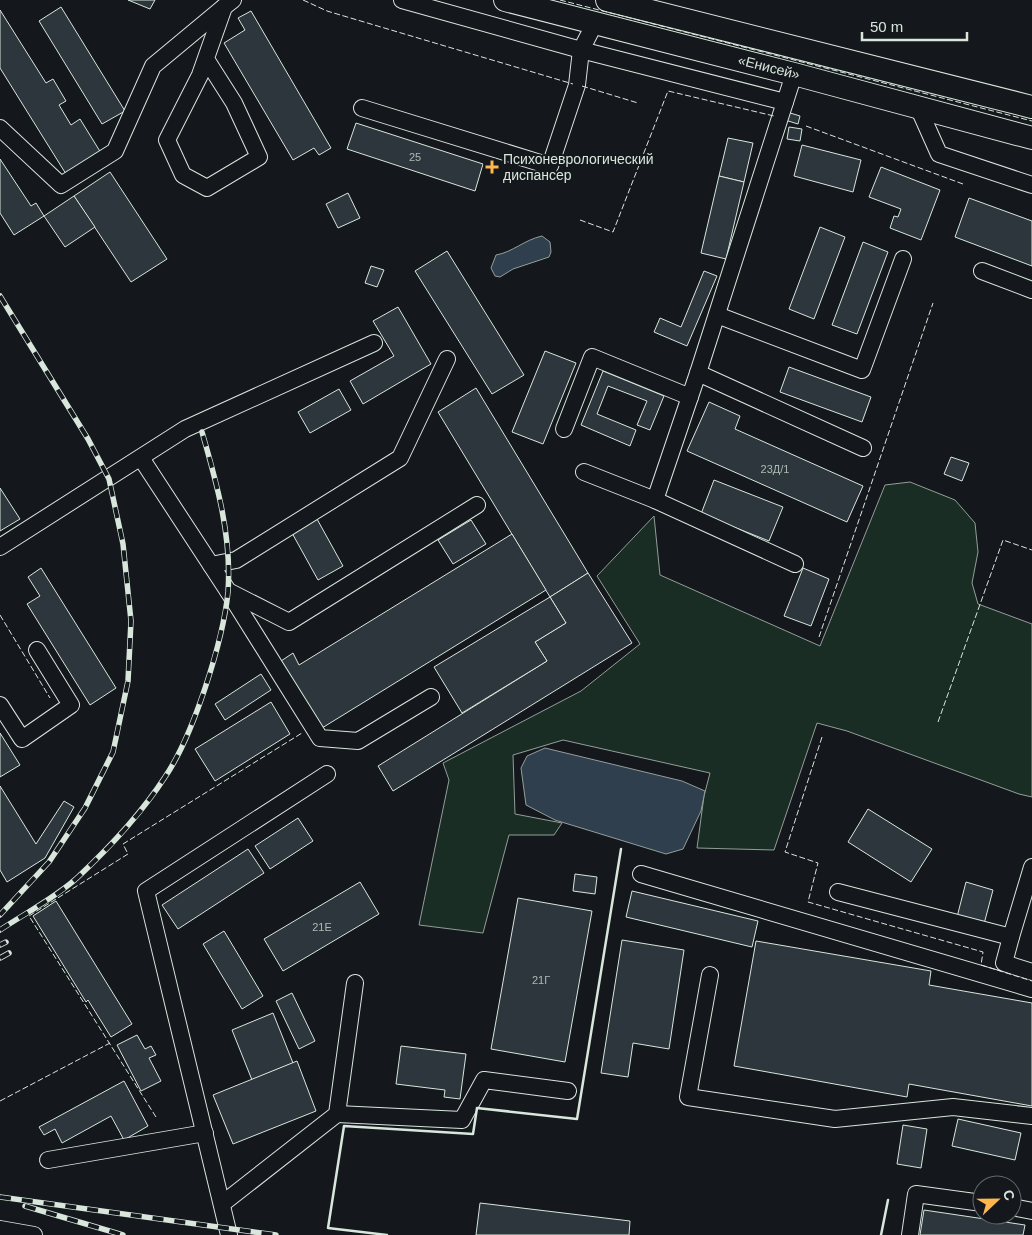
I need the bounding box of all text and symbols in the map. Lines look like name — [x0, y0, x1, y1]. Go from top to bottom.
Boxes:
scale bar — [862, 10, 967, 42]
text: 50 m — [870, 18, 903, 35]
street label: «Енисей» — [736, 52, 802, 82]
house number: 25 — [409, 151, 421, 163]
place label: Психоневрологический диспансер — [503, 151, 654, 183]
marker: Психоневрологический диспансер — [485, 160, 499, 174]
house number: 23Д/1 — [761, 463, 789, 475]
house number: 21Е — [312, 921, 332, 933]
house number: 21Г — [532, 974, 550, 986]
north arrow — [972, 1175, 1022, 1225]
text: С — [1000, 1187, 1018, 1203]

